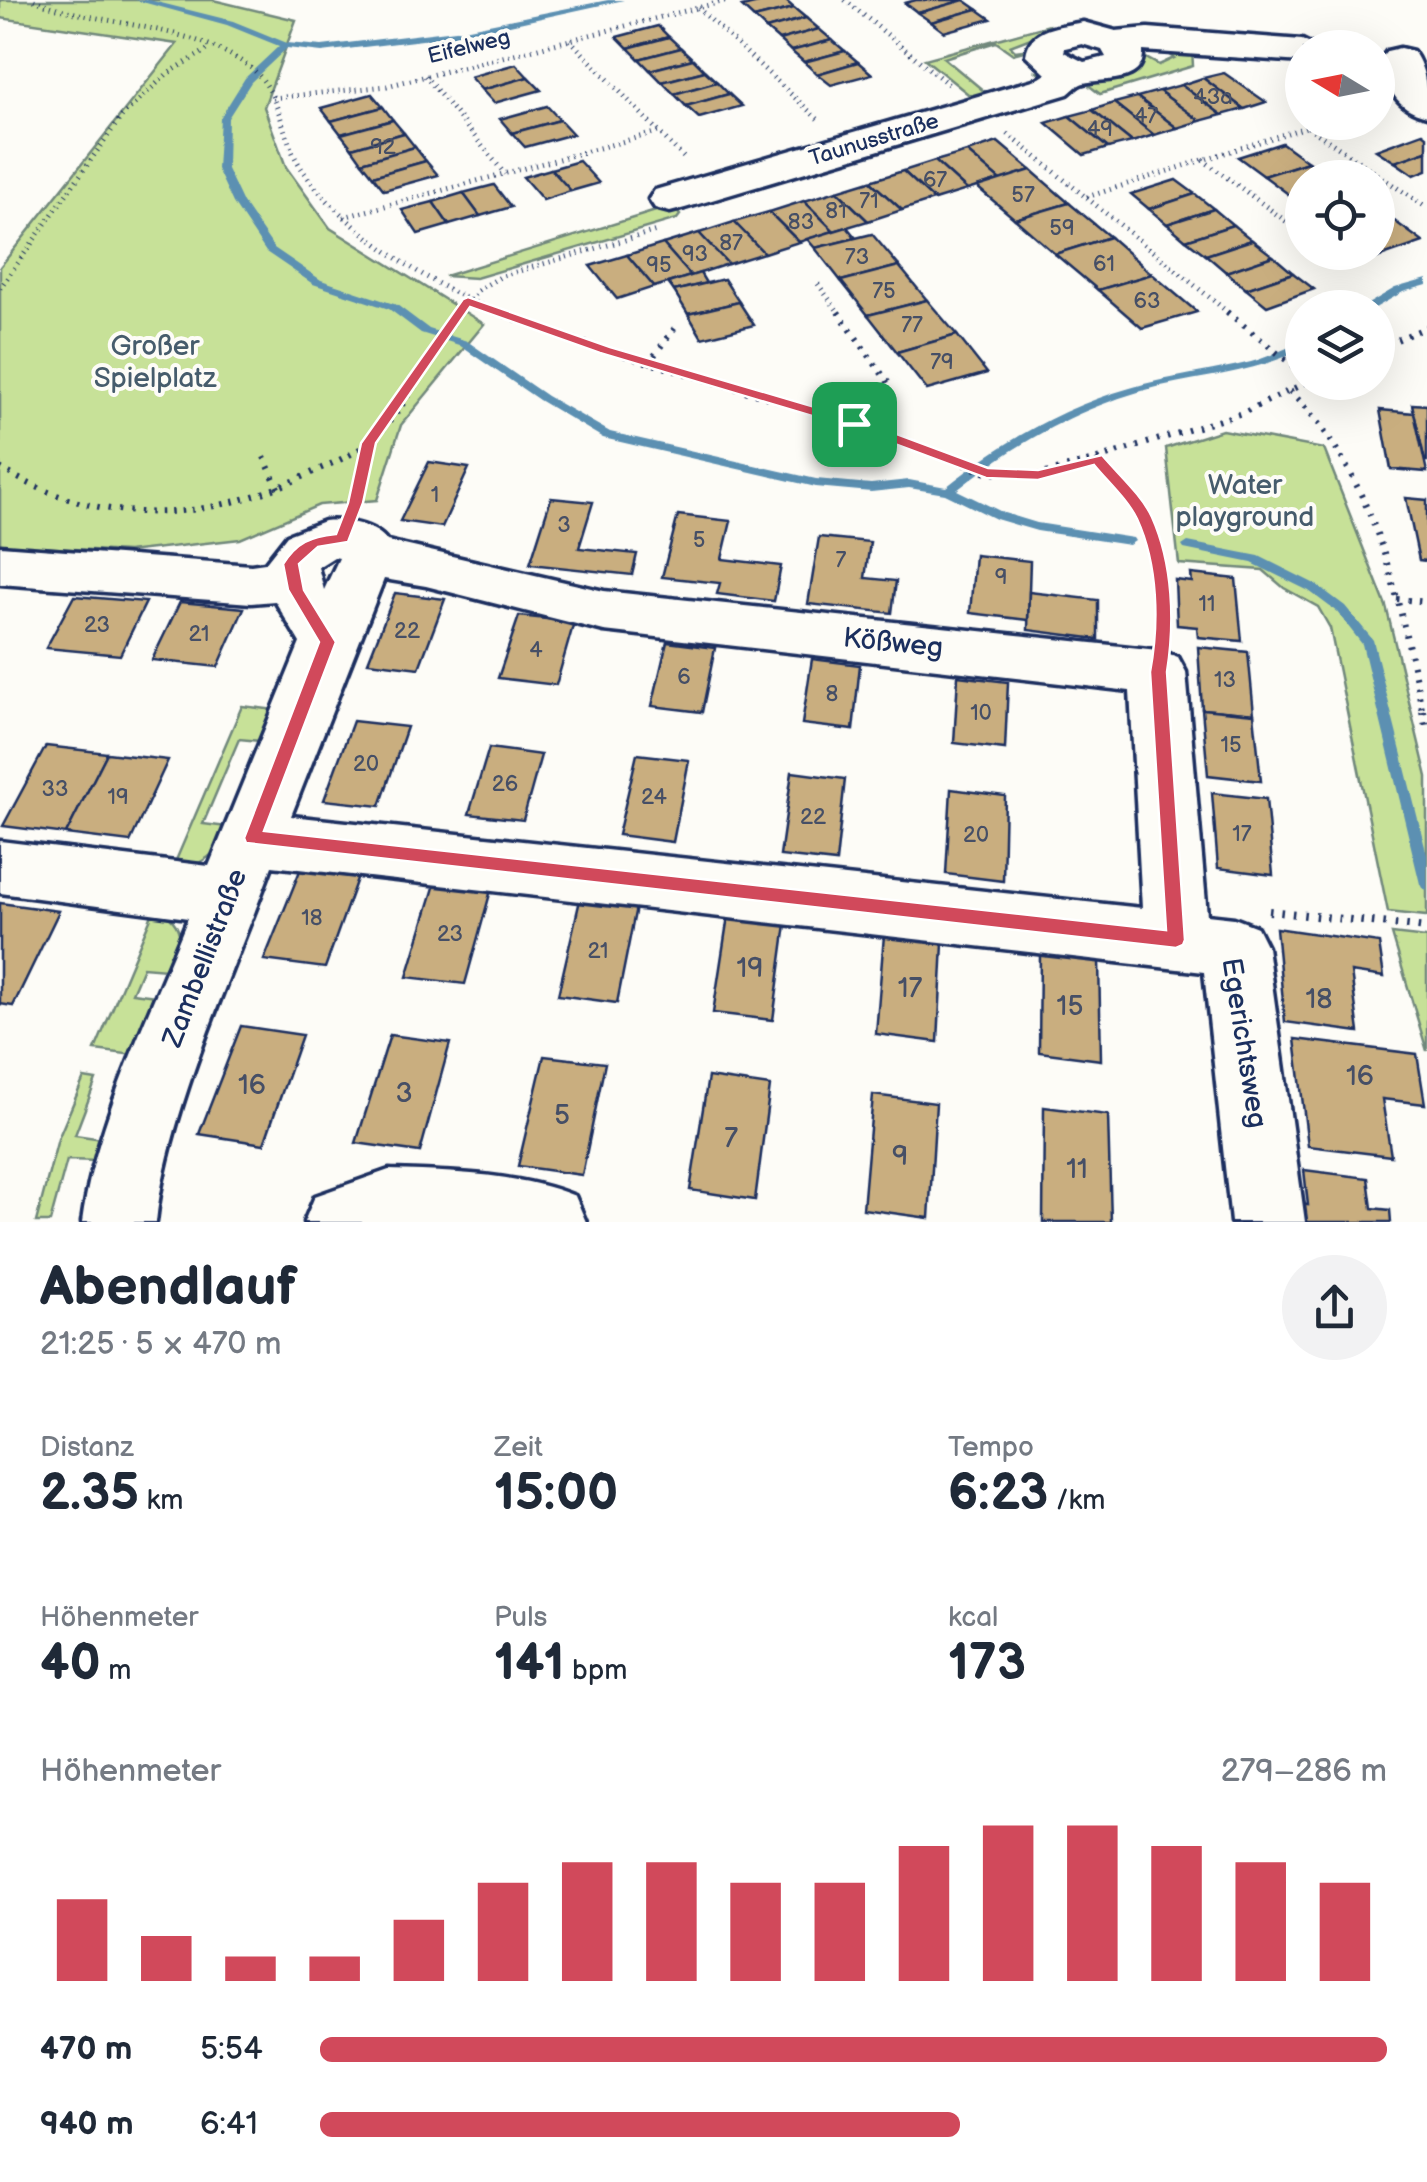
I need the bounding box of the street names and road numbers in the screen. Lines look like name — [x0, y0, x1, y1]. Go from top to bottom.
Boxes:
street label: Eifelweg — [425, 24, 513, 70]
street label: Taunusstraße — [806, 108, 942, 172]
street label: Kößweg — [841, 621, 945, 665]
street label: Zambellistraße — [156, 864, 254, 1053]
street label: Egerichtsweg — [1214, 956, 1274, 1130]

